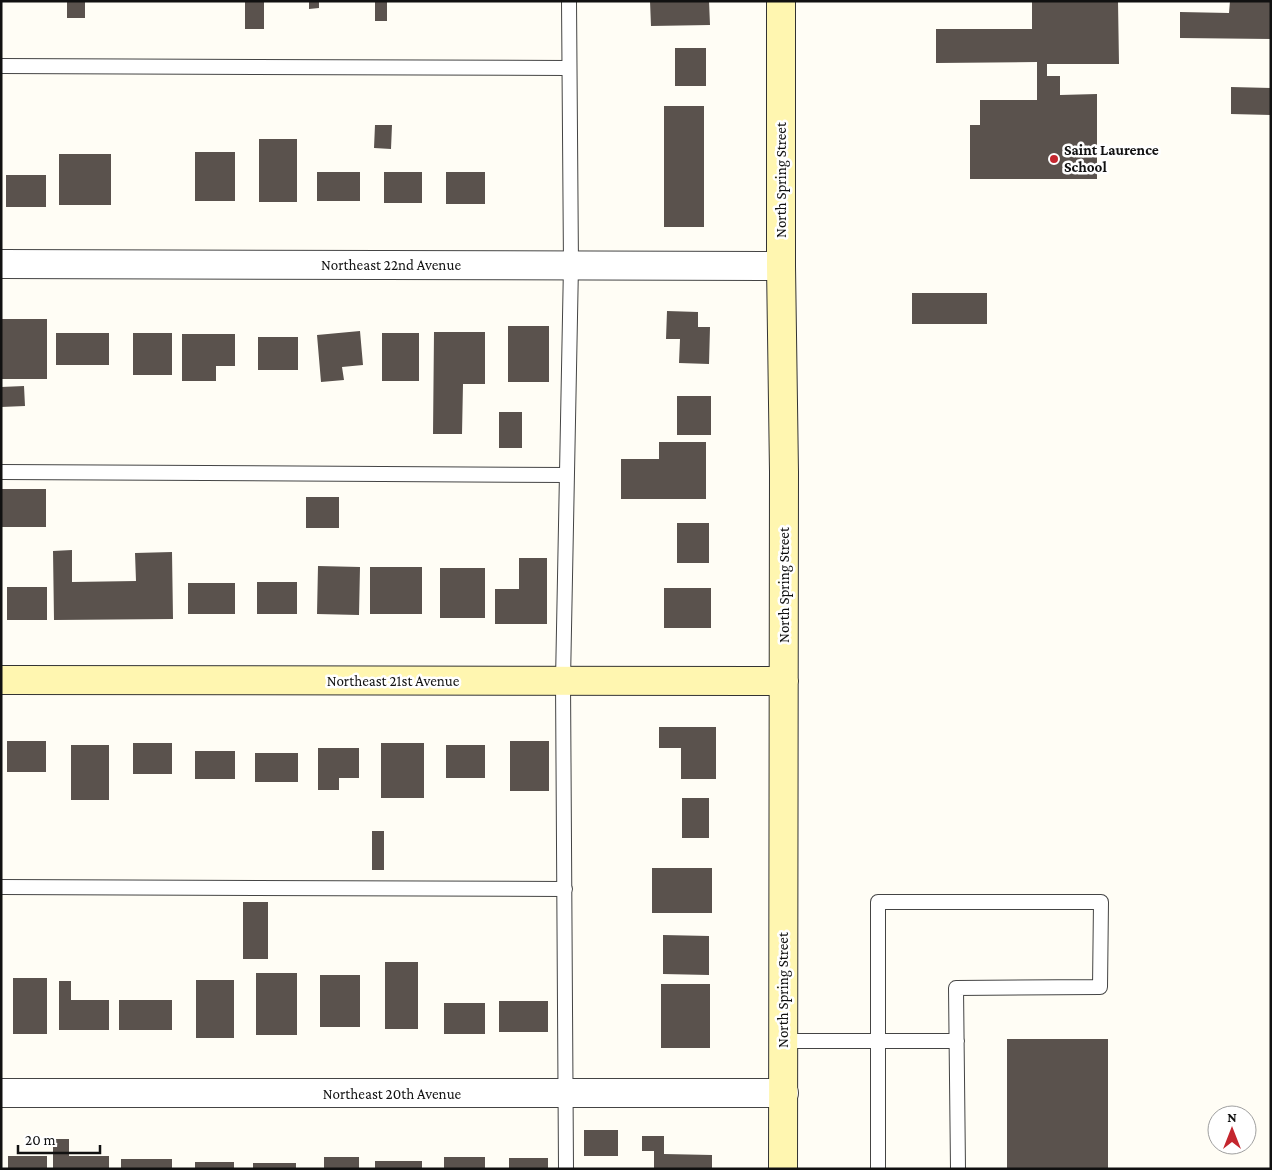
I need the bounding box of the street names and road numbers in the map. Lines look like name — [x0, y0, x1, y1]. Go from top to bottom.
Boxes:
street label: North Spring Street — [773, 121, 790, 238]
street label: Northeast 22nd Avenue — [321, 257, 461, 273]
street label: North Spring Street — [776, 526, 793, 643]
street label: Northeast 21st Avenue — [327, 673, 460, 689]
street label: North Spring Street — [775, 931, 792, 1048]
street label: Northeast 20th Avenue — [323, 1086, 462, 1102]

